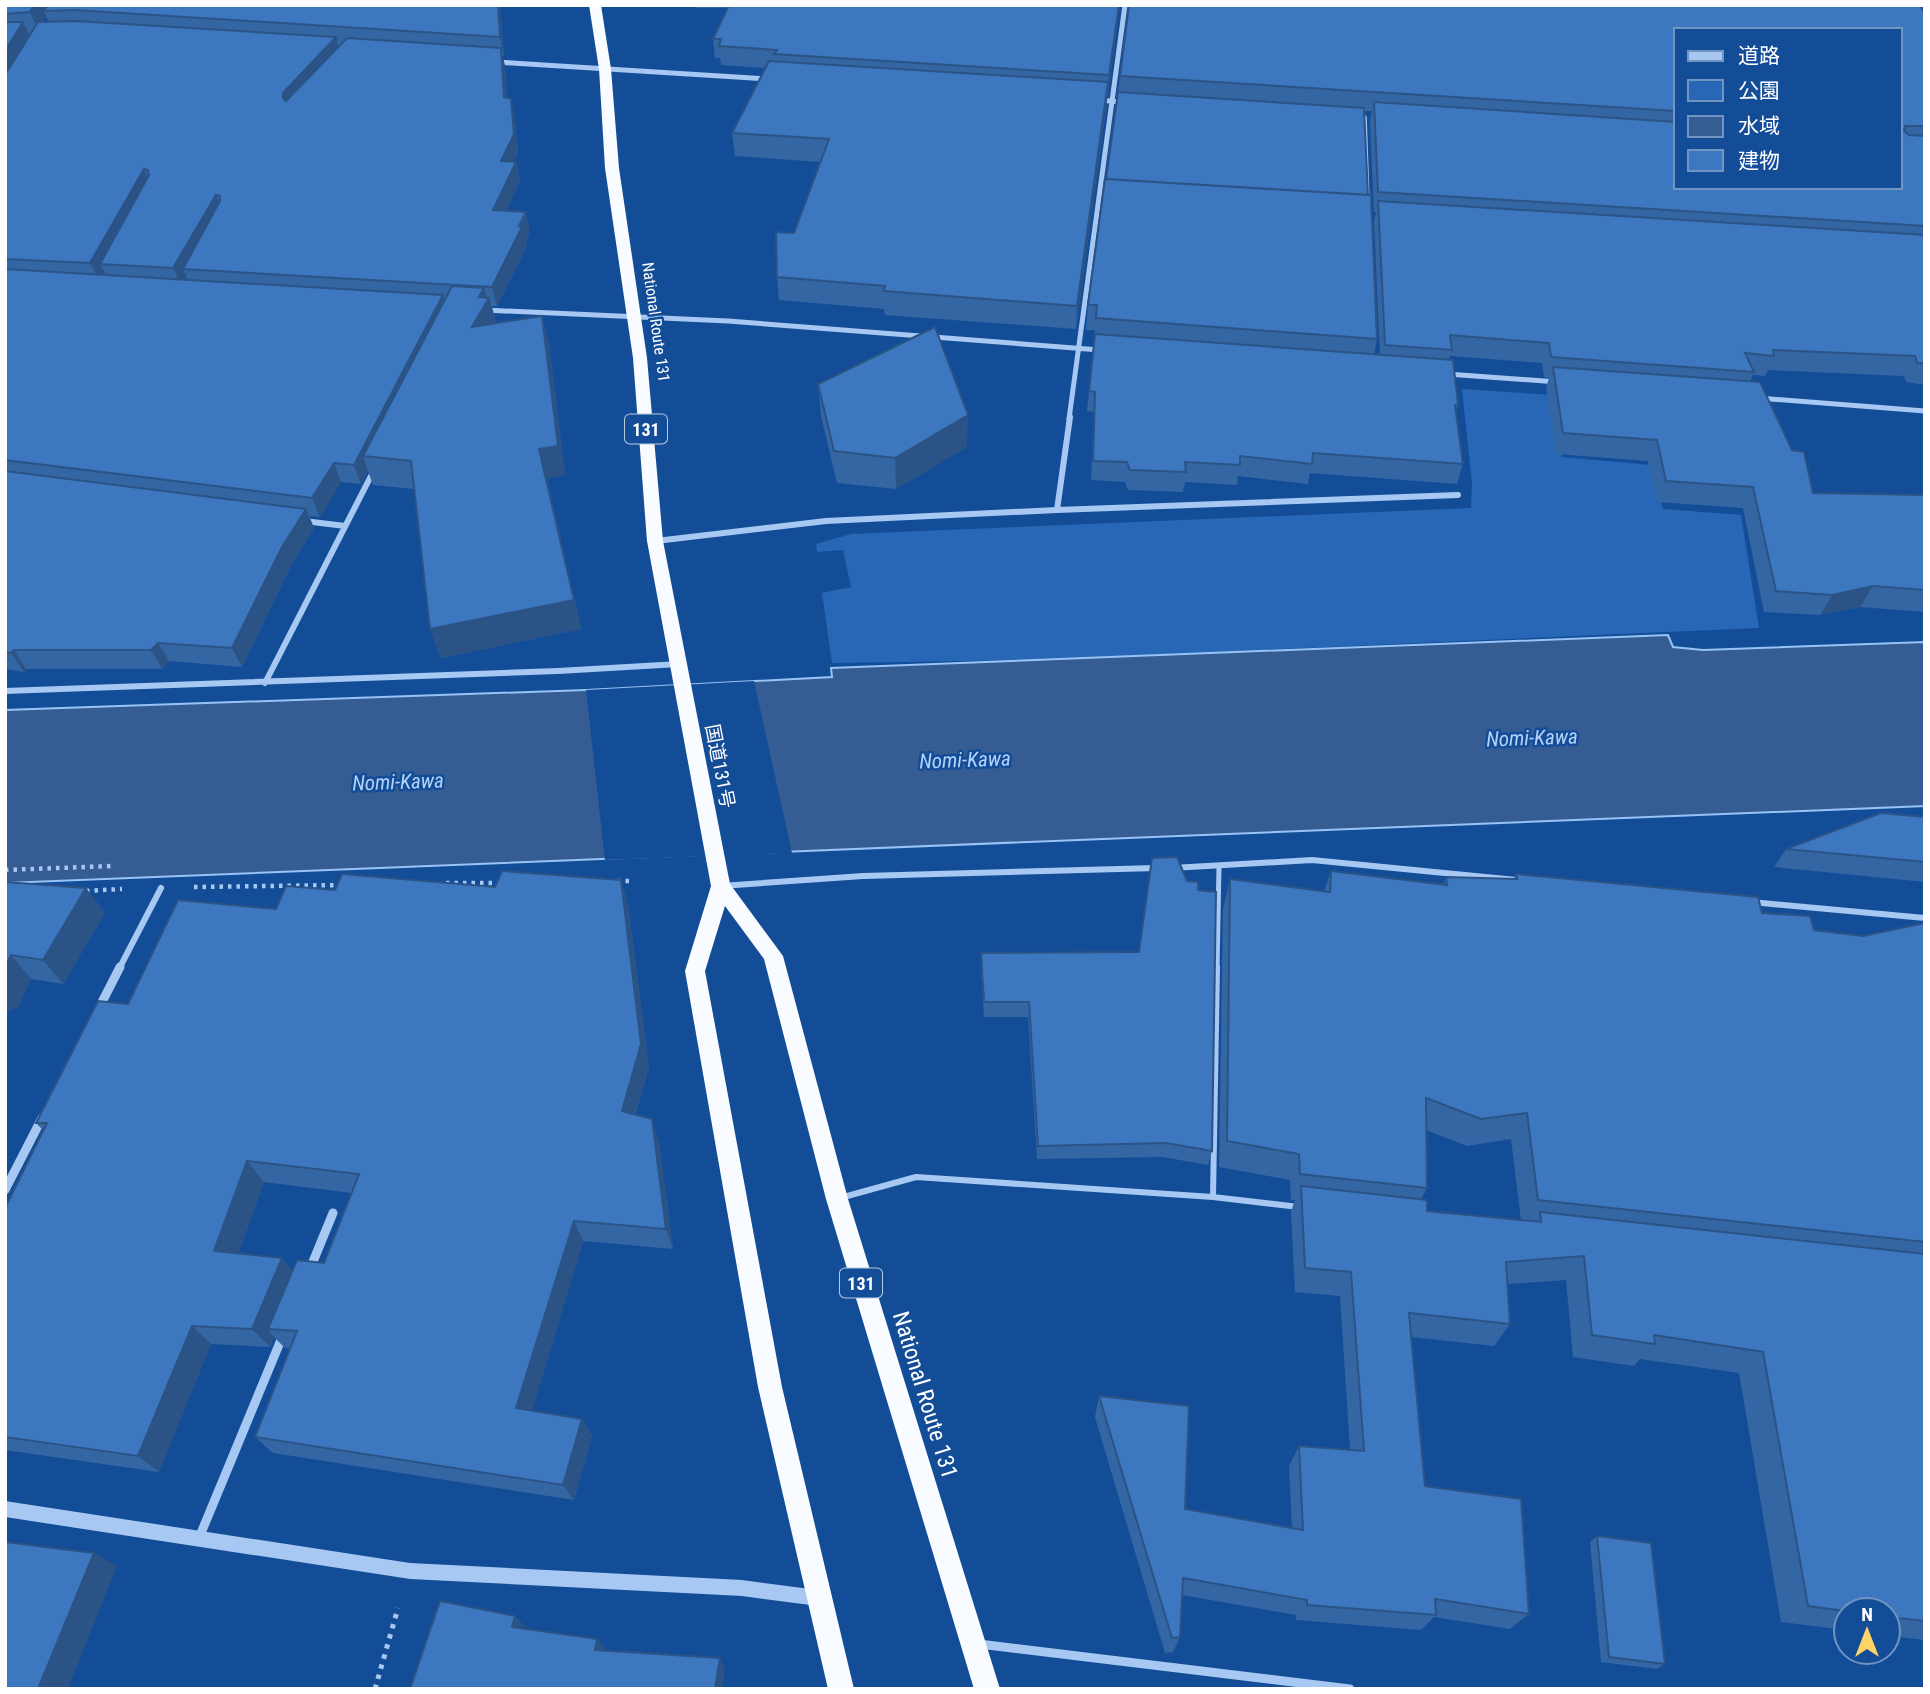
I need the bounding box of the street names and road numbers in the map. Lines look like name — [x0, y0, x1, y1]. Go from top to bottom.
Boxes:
street label: National Route 131 — [638, 261, 674, 383]
road number: 131 — [625, 414, 667, 444]
street label: 国道131号 — [701, 722, 739, 810]
road number: 131 — [840, 1268, 882, 1298]
street label: National Route 131 — [887, 1308, 963, 1482]

